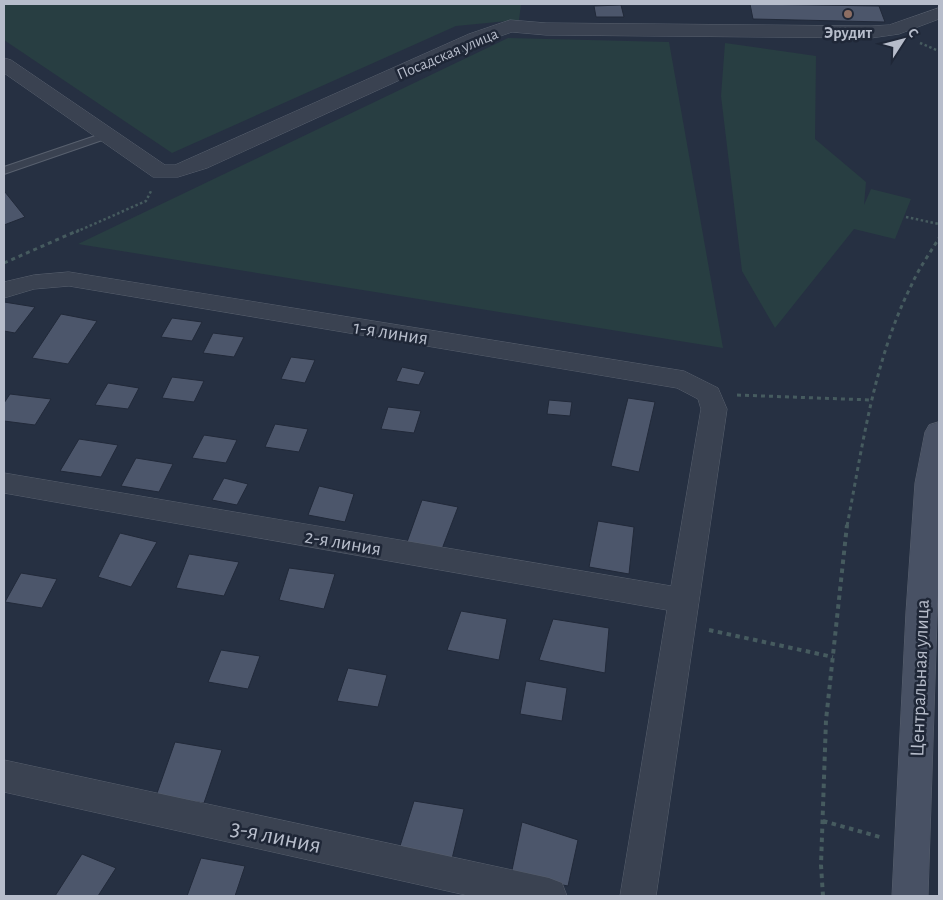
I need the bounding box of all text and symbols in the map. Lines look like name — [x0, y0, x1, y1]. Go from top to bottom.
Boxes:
marker: Эрудит — [842, 8, 854, 20]
north arrow — [878, 15, 928, 65]
street label: Посадская улица — [394, 25, 501, 83]
place label: Эрудит — [824, 25, 873, 42]
text: С — [905, 26, 921, 40]
street label: 1-я линия — [352, 317, 430, 349]
street label: 2-я линия — [303, 526, 383, 560]
street label: Центральная улица — [907, 599, 933, 757]
street label: 3-я линия — [228, 816, 323, 858]

